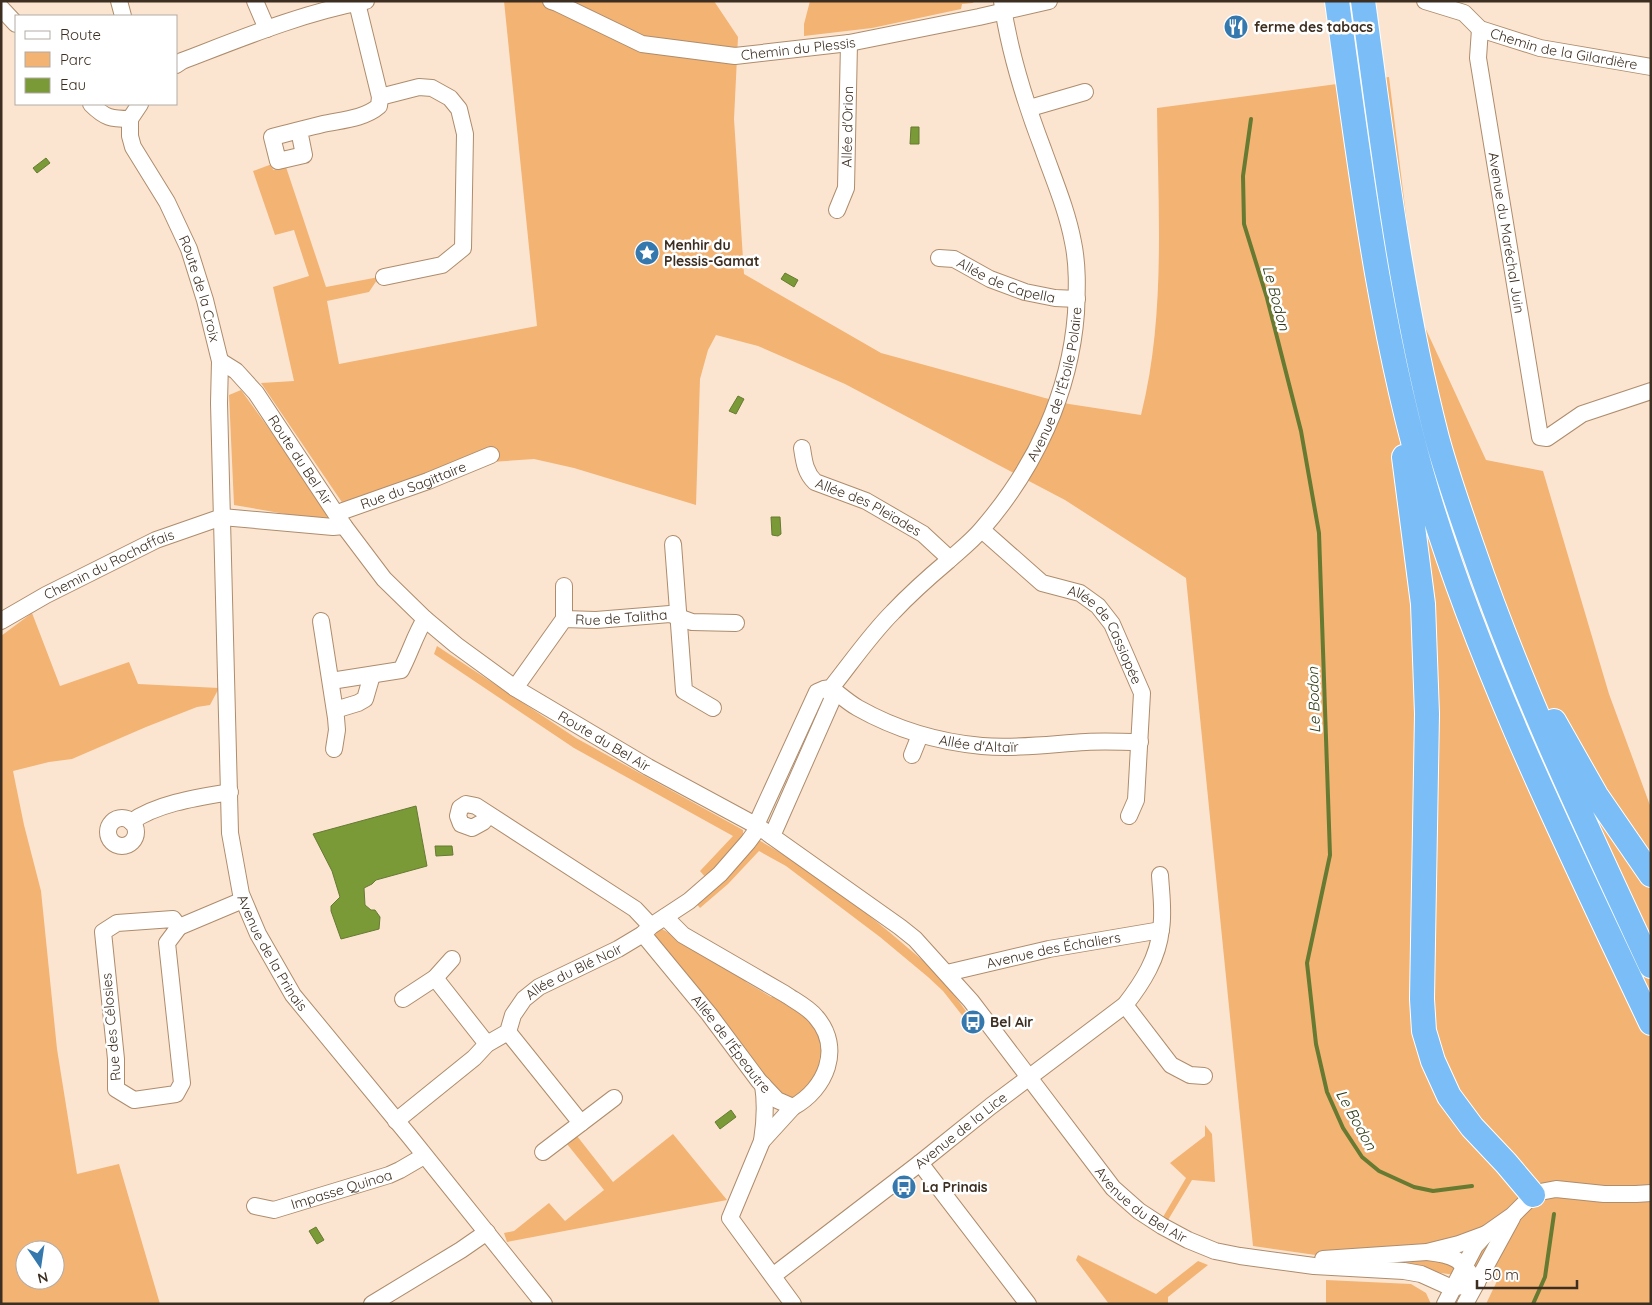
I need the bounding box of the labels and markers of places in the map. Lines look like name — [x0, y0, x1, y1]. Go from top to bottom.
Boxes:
restaurant icon: ferme des tabacs — [1223, 14, 1249, 40]
place label: ferme des tabacs — [1254, 18, 1373, 36]
place label: Menhir du Plessis-Gamat — [664, 236, 760, 270]
place icon: Menhir du Plessis-Gamat — [634, 240, 660, 266]
bus stop icon: Bel Air — [960, 1009, 986, 1035]
place label: Bel Air — [990, 1013, 1033, 1031]
bus stop icon: La Prinais — [891, 1174, 917, 1200]
place label: La Prinais — [922, 1178, 988, 1196]

